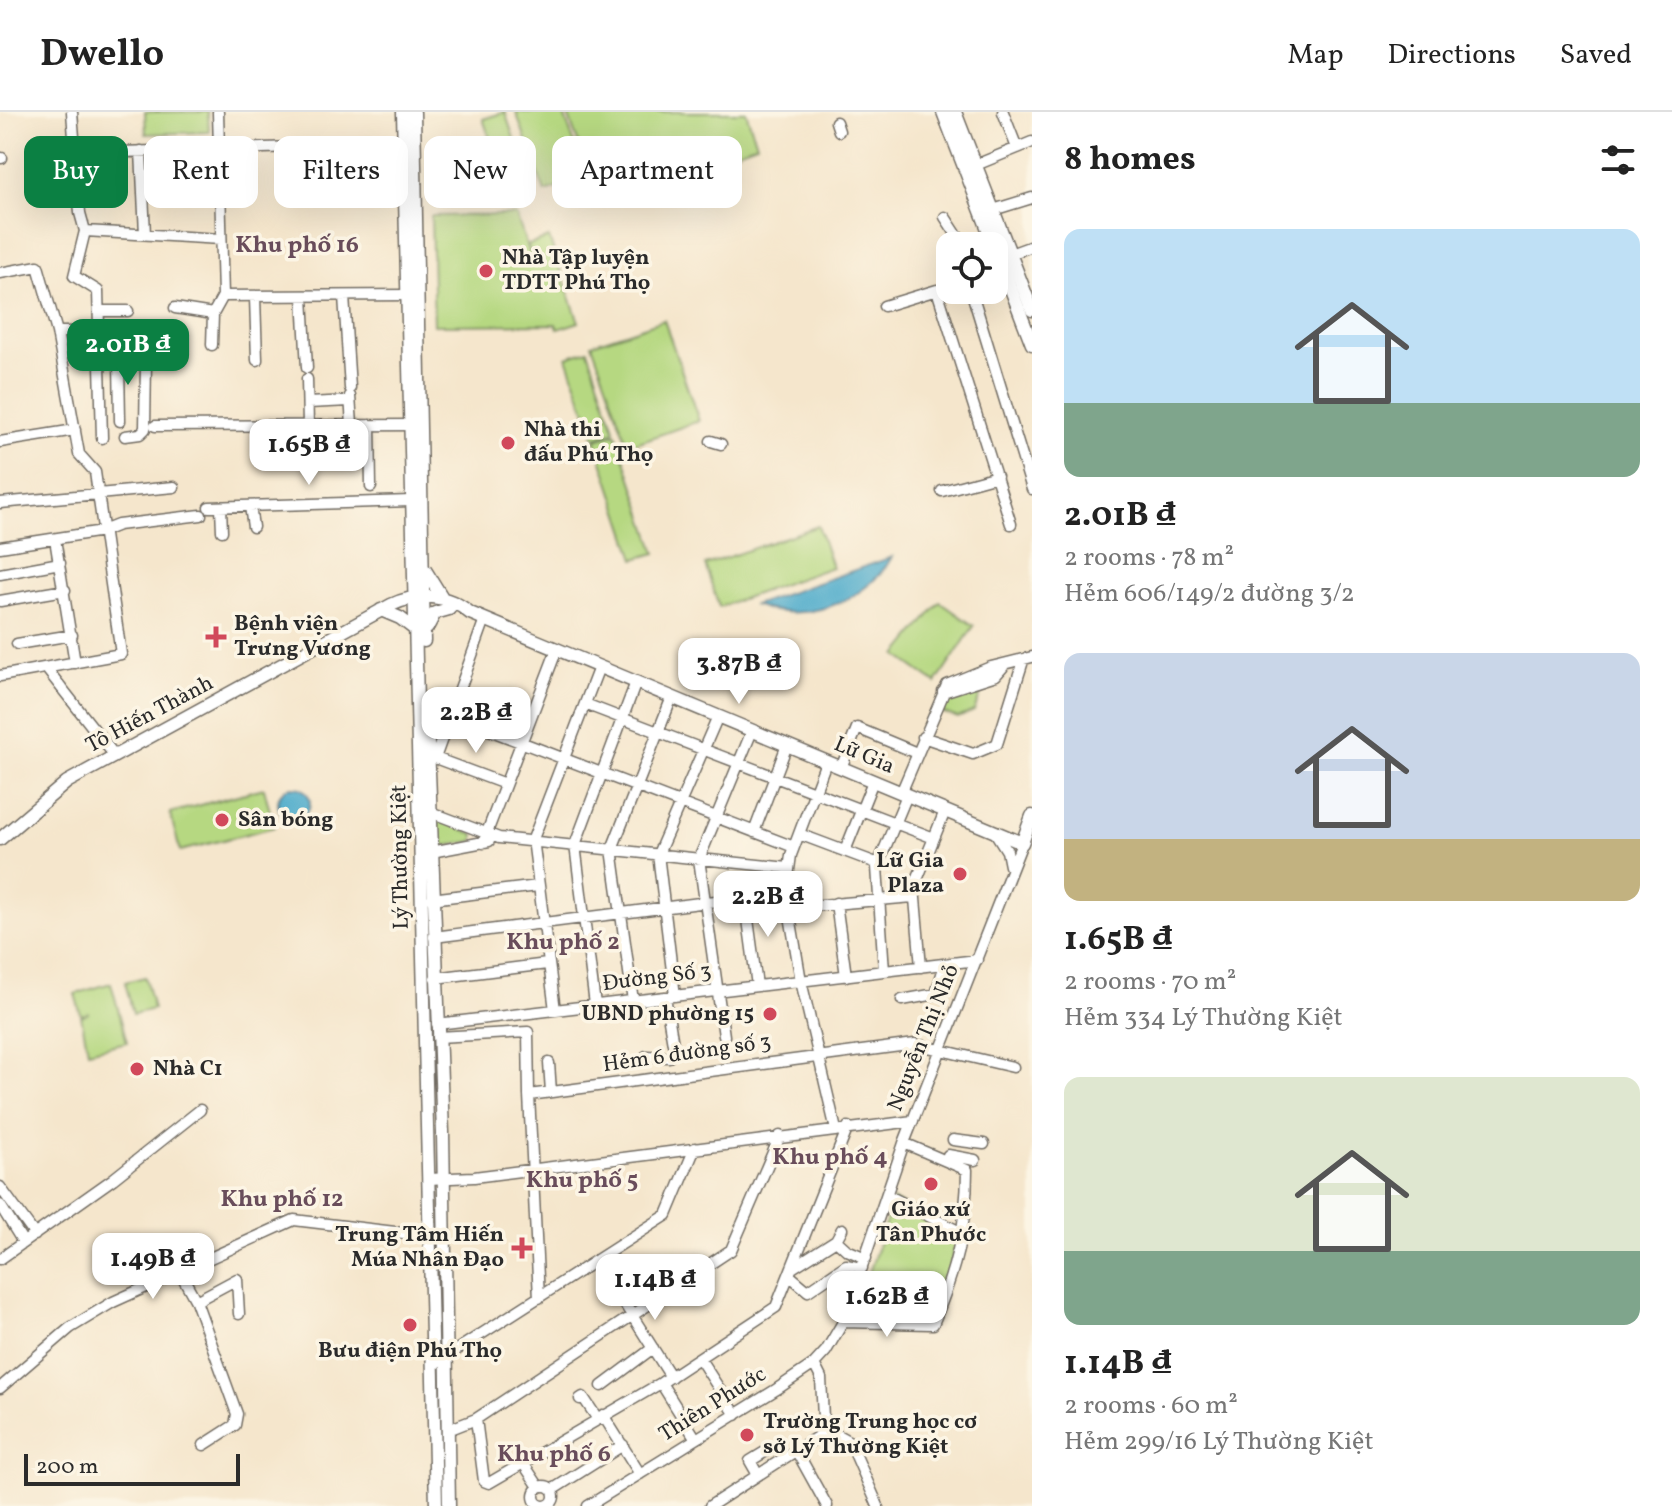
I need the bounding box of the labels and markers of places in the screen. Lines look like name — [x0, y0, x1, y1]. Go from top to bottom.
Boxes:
place label: Nhà Tập luyện TDTT Phú Thọ — [502, 243, 650, 299]
marker: Nhà Tập luyện TDTT Phú Thọ — [477, 262, 495, 280]
pin: 2.01B ₫ — [54, 319, 202, 387]
place label: Nhà thi đấu Phú Thọ — [524, 415, 653, 471]
pin: 1.65B ₫ — [235, 419, 383, 487]
marker: Nhà thi đấu Phú Thọ — [499, 434, 517, 452]
place label: Bệnh viện Trưng Vương — [234, 609, 371, 665]
marker: Bệnh viện Trưng Vương — [205, 626, 227, 648]
pin: 3.87B ₫ — [665, 638, 813, 706]
pin: 2.2B ₫ — [411, 687, 541, 755]
place label: Sân bóng — [238, 805, 333, 836]
marker: Sân bóng — [213, 811, 231, 829]
place label: Lữ Gia Plaza — [876, 846, 944, 902]
marker: Lữ Gia Plaza — [951, 865, 969, 883]
pin: 2.2B ₫ — [703, 871, 833, 939]
place label: UBND phường 15 — [582, 999, 754, 1030]
marker: UBND phường 15 — [761, 1005, 779, 1023]
place label: Nhà C1 — [153, 1054, 223, 1085]
marker: Nhà C1 — [128, 1060, 146, 1078]
marker: Giáo xứ Tân Phước — [922, 1175, 940, 1193]
place label: Giáo xứ Tân Phước — [876, 1195, 986, 1251]
place label: Trung Tâm Hiến Múa Nhân Đạo — [335, 1220, 504, 1276]
pin: 1.49B ₫ — [79, 1233, 227, 1301]
marker: Trung Tâm Hiến Múa Nhân Đạo — [511, 1237, 533, 1259]
pin: 1.14B ₫ — [581, 1254, 729, 1322]
pin: 1.62B ₫ — [813, 1271, 961, 1339]
marker: Bưu điện Phú Thọ — [401, 1316, 419, 1334]
place label: Bưu điện Phú Thọ — [318, 1336, 502, 1367]
place label: Trường Trung học cơ sở Lý Thường Kiệt — [763, 1407, 978, 1463]
marker: Trường Trung học cơ sở Lý Thường Kiệt — [738, 1426, 756, 1444]

